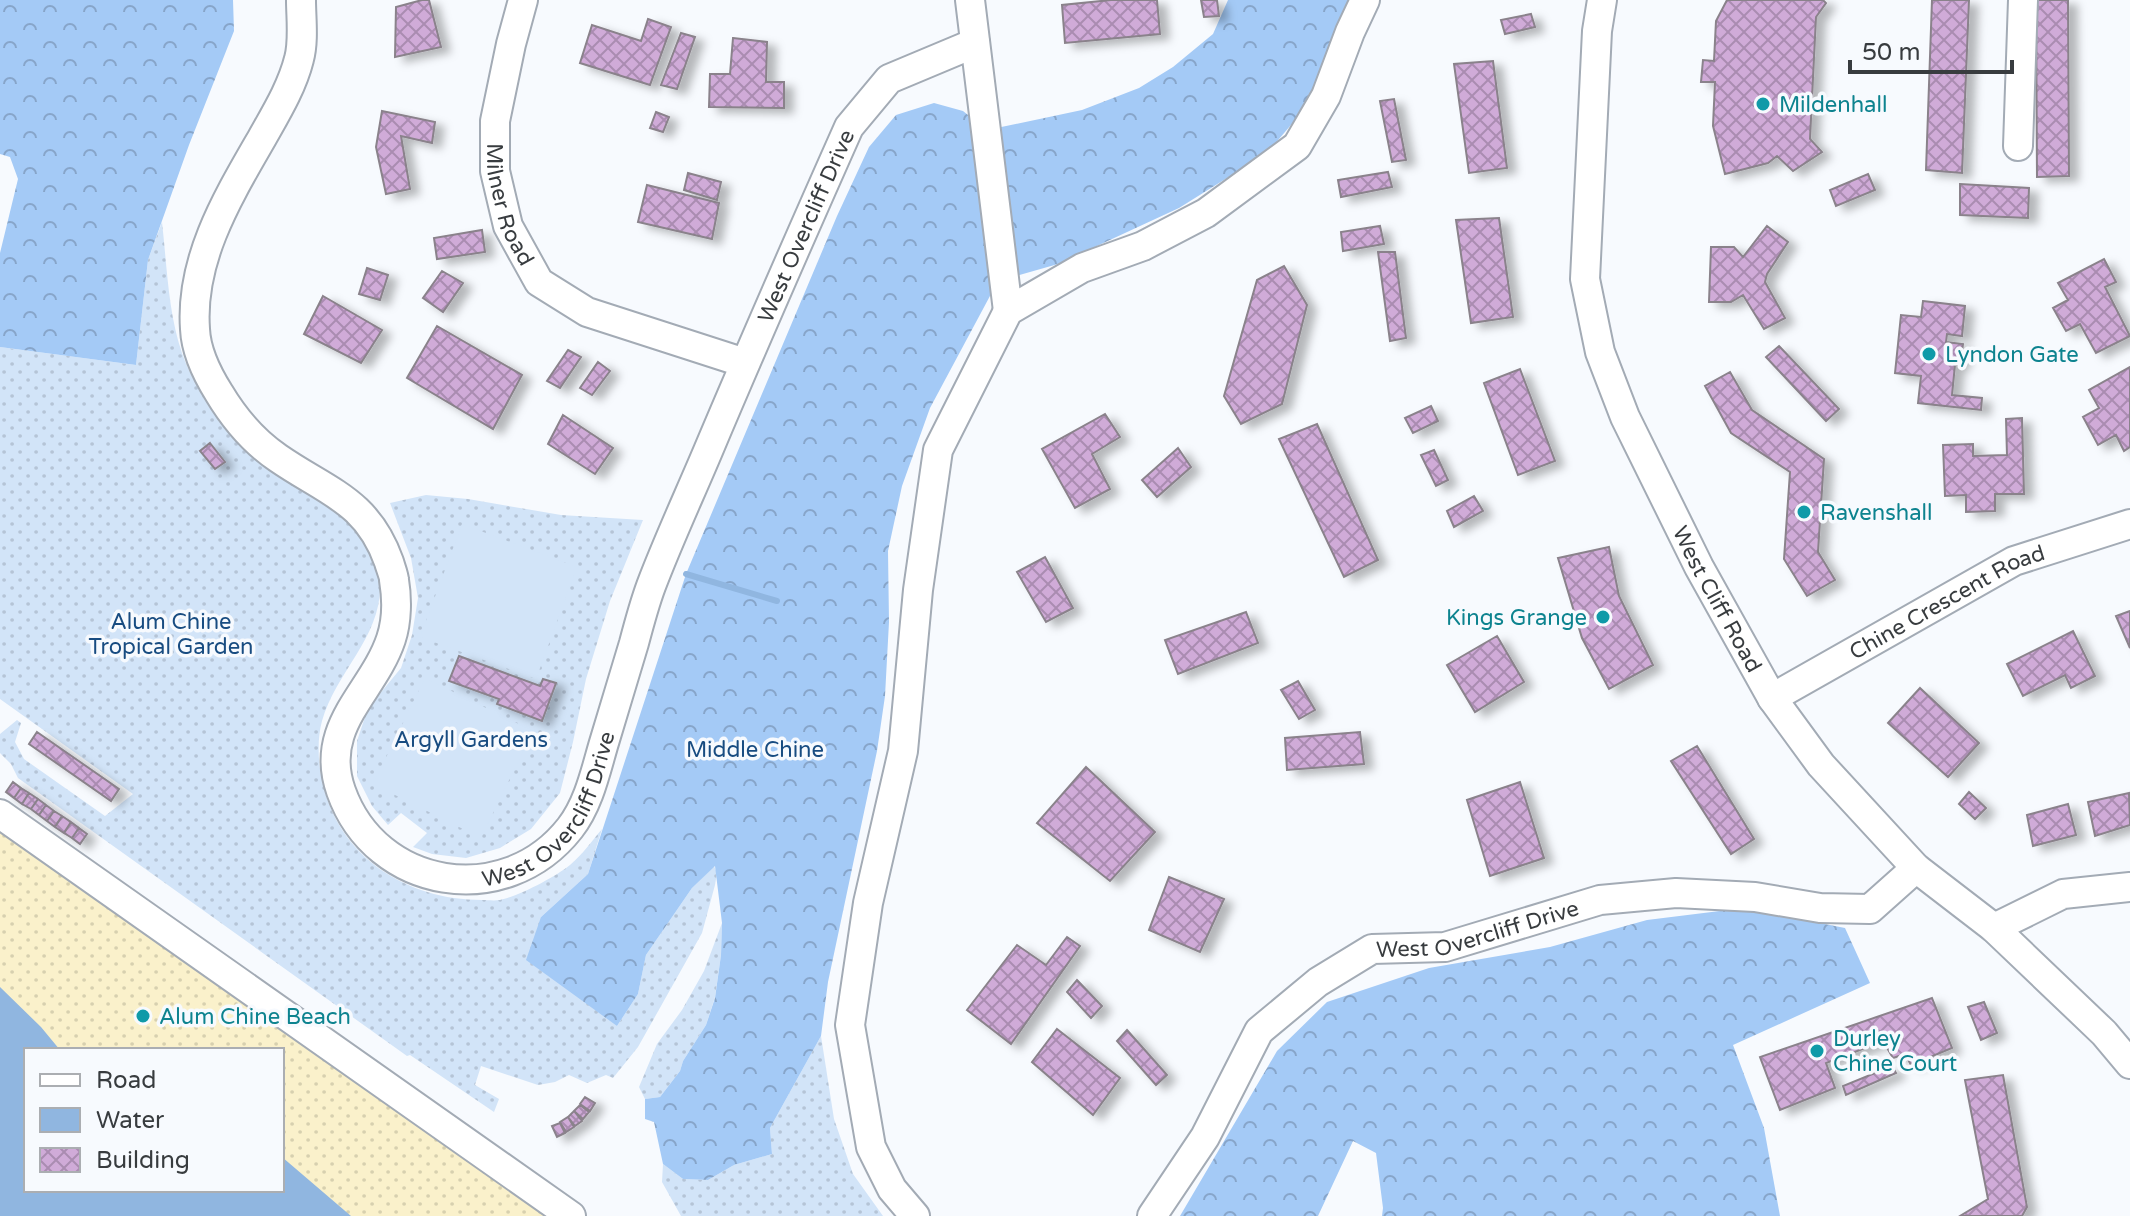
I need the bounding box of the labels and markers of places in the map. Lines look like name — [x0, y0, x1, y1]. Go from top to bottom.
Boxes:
place label: Mildenhall — [1779, 92, 1887, 118]
marker: Mildenhall — [1754, 95, 1772, 113]
place label: Lyndon Gate — [1945, 342, 2079, 368]
marker: Lyndon Gate — [1920, 345, 1938, 363]
place label: Ravenshall — [1820, 500, 1932, 526]
marker: Ravenshall — [1795, 503, 1813, 521]
place label: Kings Grange — [1446, 605, 1587, 631]
marker: Kings Grange — [1594, 608, 1612, 626]
place label: Alum Chine Beach — [159, 1004, 351, 1030]
marker: Alum Chine Beach — [134, 1007, 152, 1025]
place label: Durley Chine Court — [1833, 1026, 1957, 1077]
marker: Durley Chine Court — [1808, 1042, 1826, 1060]

